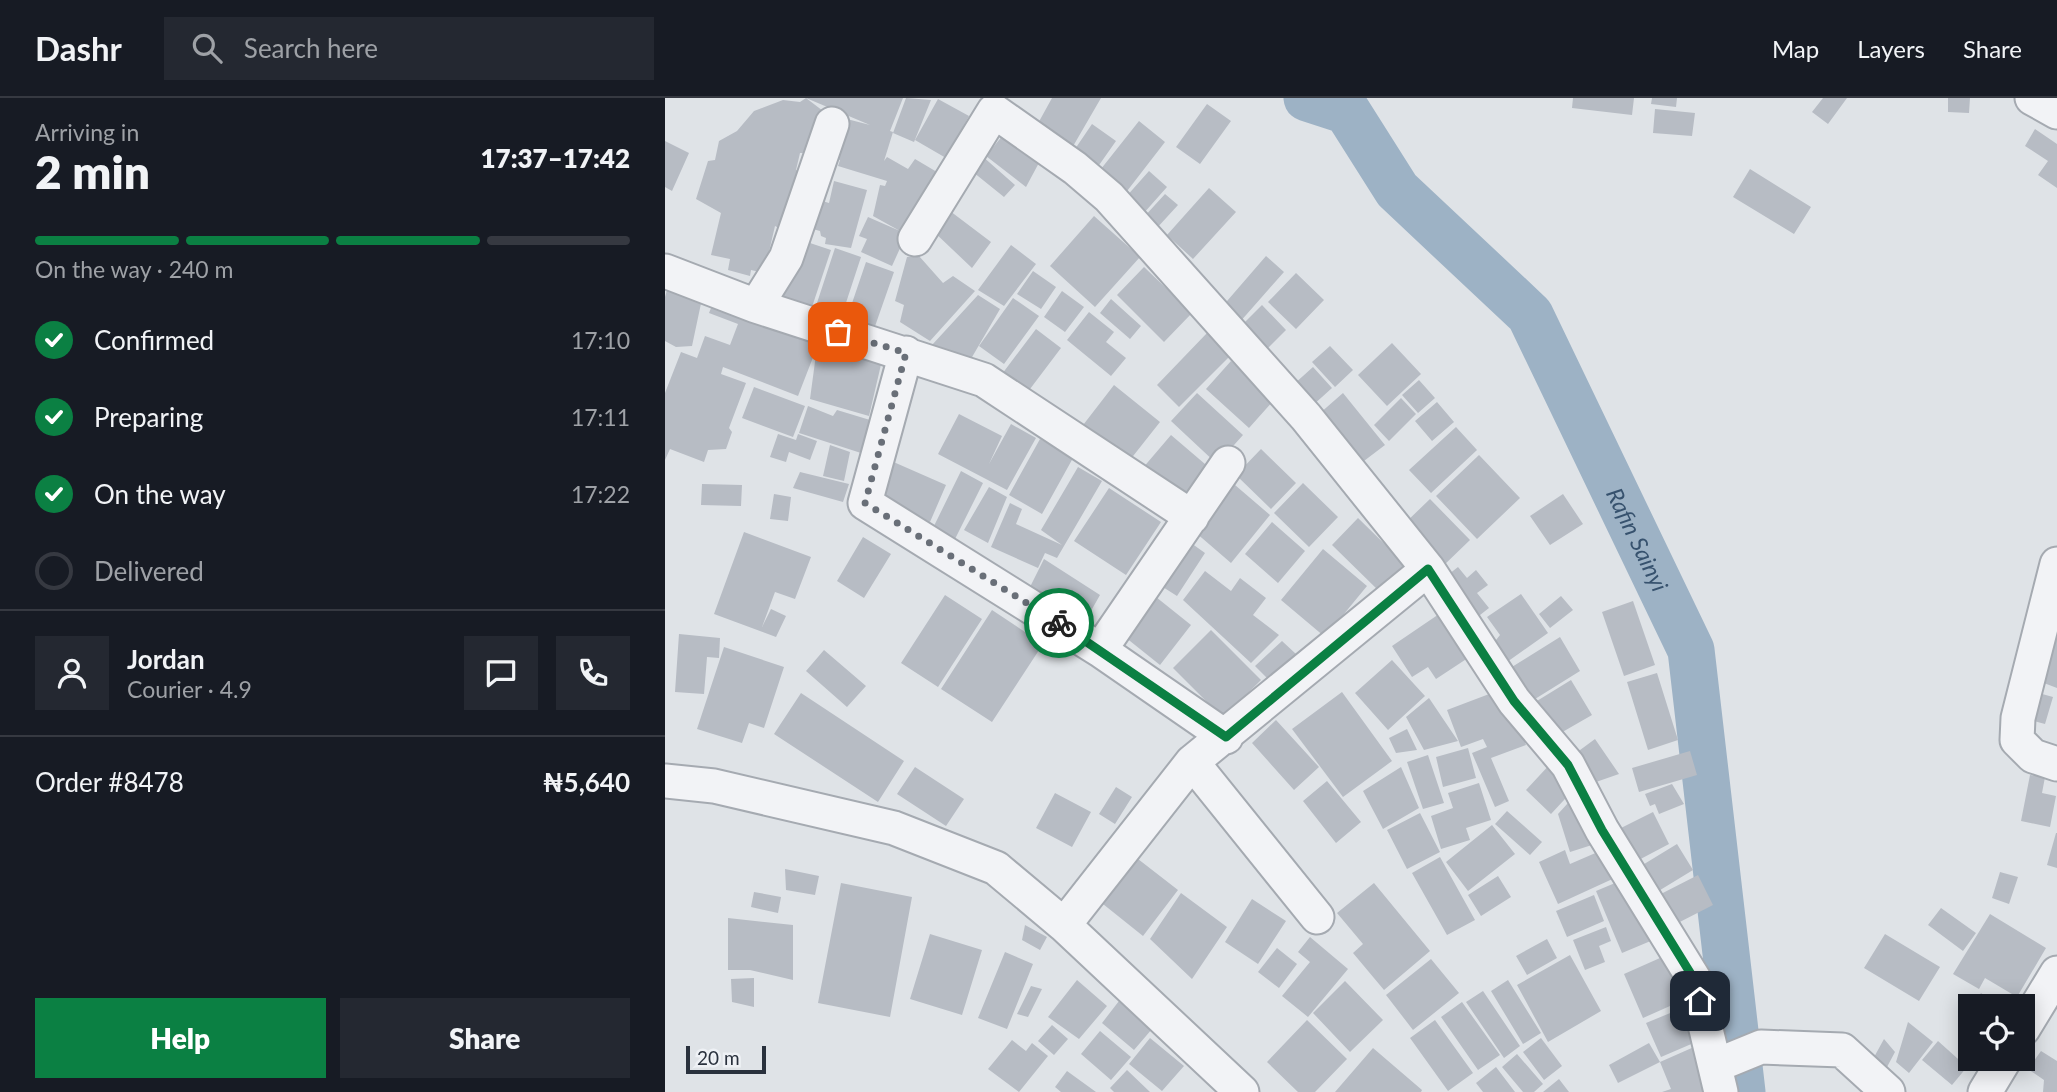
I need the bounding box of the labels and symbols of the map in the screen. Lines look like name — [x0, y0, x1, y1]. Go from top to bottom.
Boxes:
pin — [808, 302, 868, 362]
water label: Rafin Sainyi — [1601, 483, 1675, 596]
courier — [1024, 588, 1094, 658]
pin — [1670, 971, 1730, 1031]
scale bar — [686, 1043, 767, 1075]

